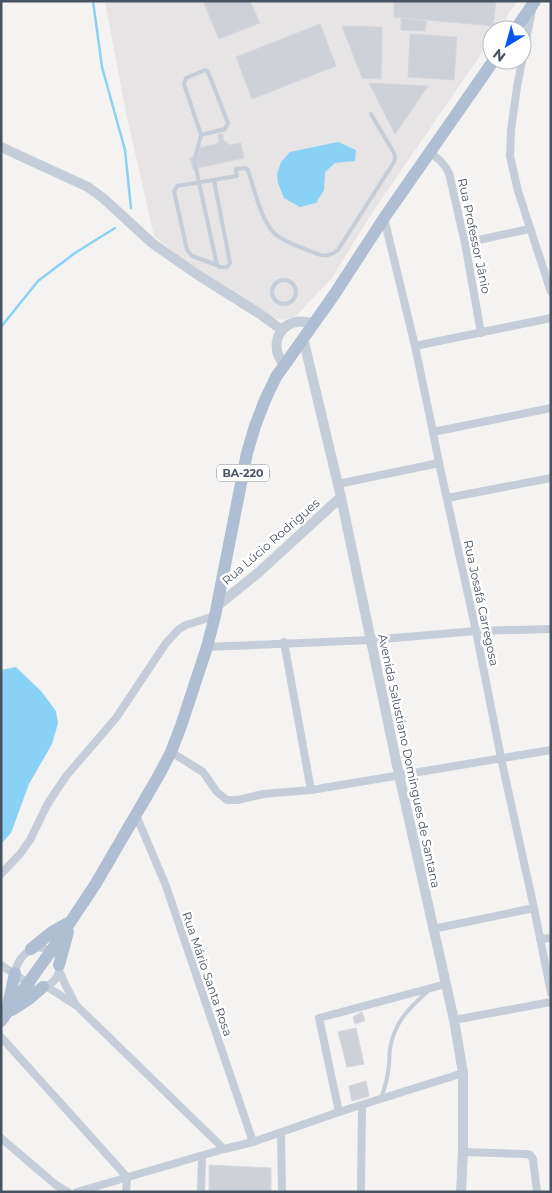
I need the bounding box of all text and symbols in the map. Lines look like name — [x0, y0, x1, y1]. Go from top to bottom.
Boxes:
north arrow — [482, 20, 532, 70]
text: N — [489, 45, 509, 66]
street label: Rua Professor Jânio — [455, 177, 494, 295]
road number: BA-220 — [217, 464, 269, 482]
street label: Rua Lúcio Rodrigues — [219, 495, 323, 588]
street label: Rua Josafá Carregosa — [461, 539, 502, 667]
street label: Avenida Salustiano Domingues de Santana — [375, 633, 444, 889]
street label: Rua Mário Santa Rosa — [179, 910, 236, 1038]

